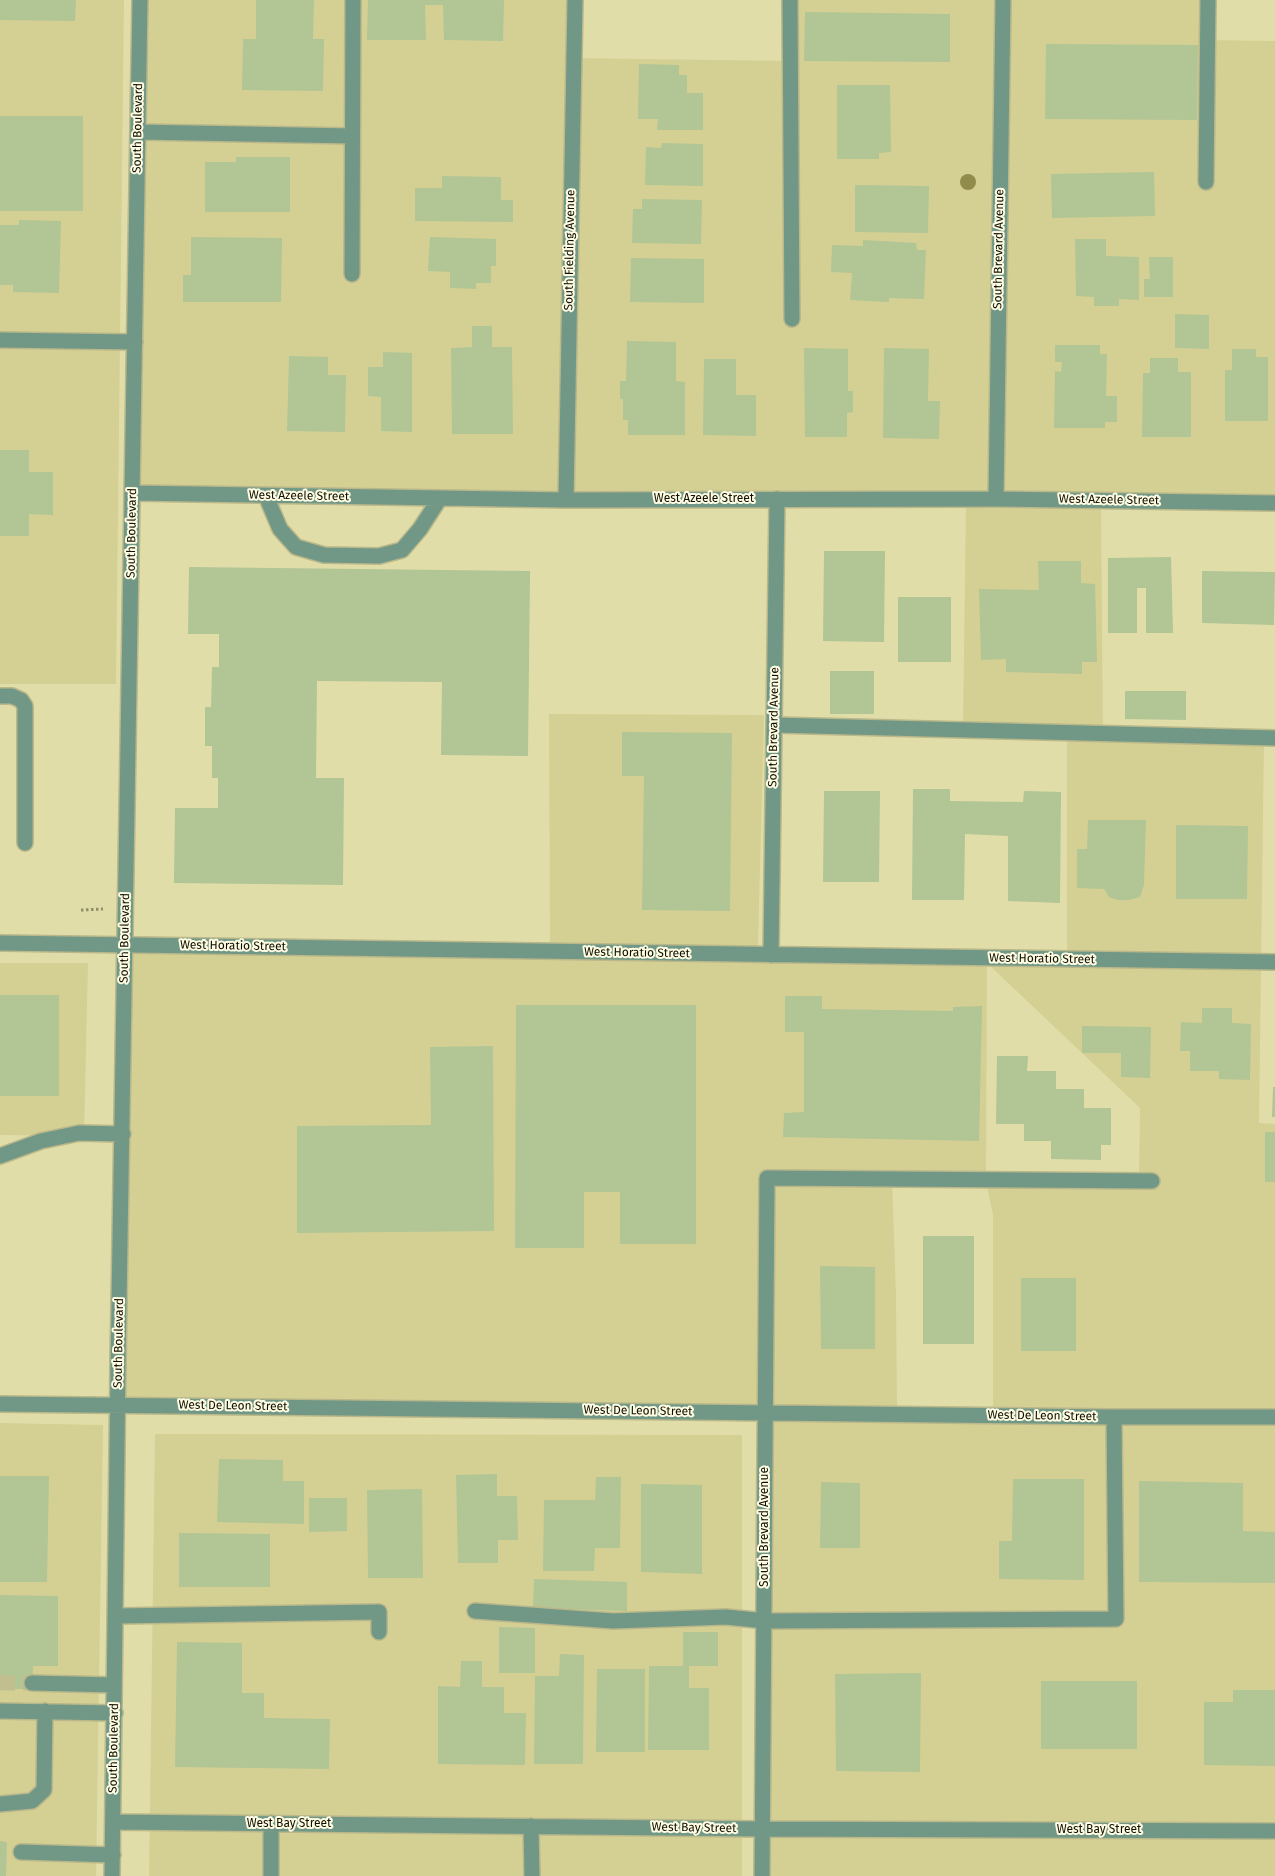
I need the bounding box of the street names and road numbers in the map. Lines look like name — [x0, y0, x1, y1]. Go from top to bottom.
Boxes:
street label: South Boulevard — [130, 83, 146, 173]
street label: South Fielding Avenue — [562, 189, 578, 311]
street label: South Brevard Avenue — [991, 189, 1007, 309]
street label: South Boulevard — [124, 488, 140, 578]
street label: West Azeele Street — [249, 488, 349, 504]
street label: West Azeele Street — [654, 492, 754, 506]
street label: West Azeele Street — [1059, 492, 1159, 508]
street label: South Brevard Avenue — [766, 667, 782, 787]
street label: South Boulevard — [117, 893, 133, 983]
street label: West Horatio Street — [180, 938, 286, 954]
street label: West Horatio Street — [584, 945, 690, 961]
street label: West Horatio Street — [989, 951, 1095, 967]
street label: South Boulevard — [111, 1298, 127, 1388]
street label: West De Leon Street — [178, 1398, 288, 1414]
street label: West De Leon Street — [583, 1403, 693, 1419]
street label: West De Leon Street — [987, 1408, 1097, 1424]
street label: South Brevard Avenue — [758, 1467, 772, 1587]
street label: South Boulevard — [106, 1703, 122, 1793]
street label: West Bay Street — [247, 1817, 331, 1831]
street label: West Bay Street — [652, 1820, 736, 1836]
street label: West Bay Street — [1057, 1823, 1141, 1837]

